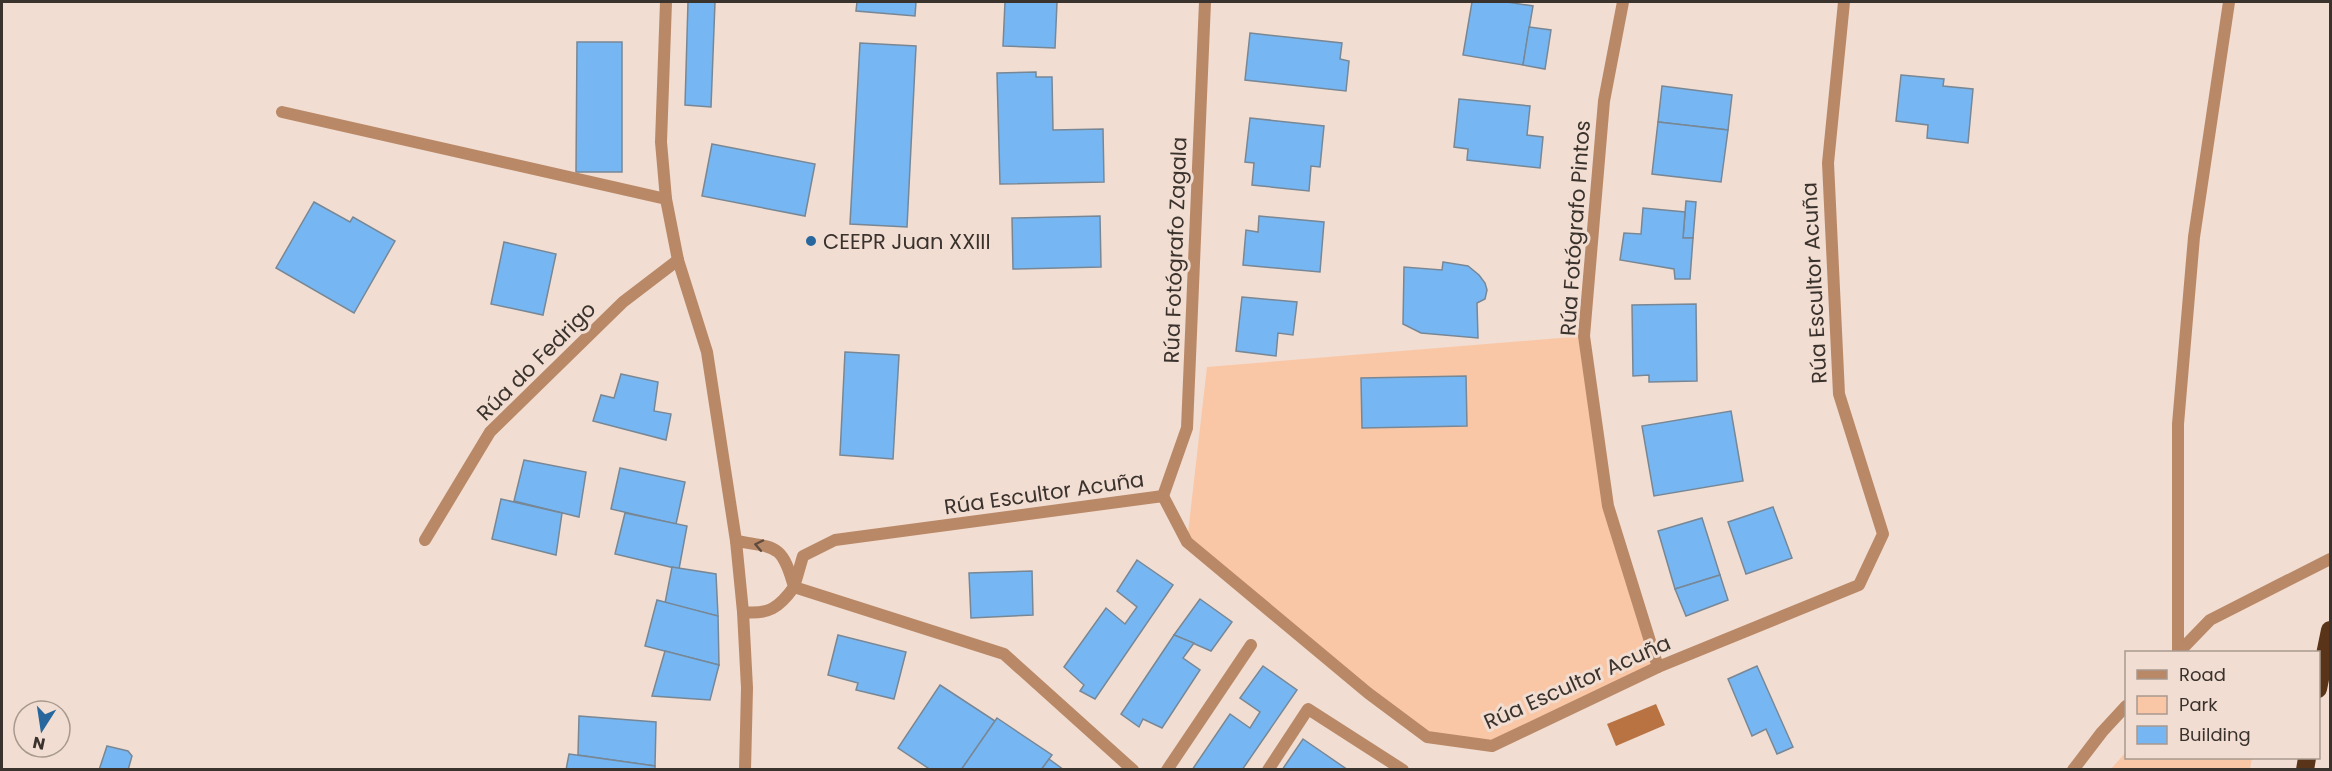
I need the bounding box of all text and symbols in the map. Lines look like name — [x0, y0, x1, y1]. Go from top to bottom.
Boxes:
street label: Rúa Fotógrafo Pintos — [1553, 119, 1597, 337]
street label: Rúa Fotógrafo Zagala — [1157, 136, 1193, 364]
street label: Rúa Escultor Acuña — [1794, 182, 1834, 384]
place label: CEEPR Juan XXIII — [823, 227, 991, 256]
marker: CEEPR Juan XXIII — [804, 234, 818, 248]
street label: Rúa do Fedrigo — [470, 295, 602, 427]
street label: Rúa Escultor Acuña — [942, 465, 1146, 521]
one-way arrow — [754, 540, 764, 553]
street label: Rúa Escultor Acuña — [1479, 628, 1675, 736]
legend — [2125, 651, 2320, 759]
text: Road — [2179, 662, 2226, 687]
text: Park — [2179, 692, 2218, 717]
north arrow — [12, 699, 72, 759]
text: Building — [2179, 722, 2251, 747]
text: N — [31, 731, 47, 756]

